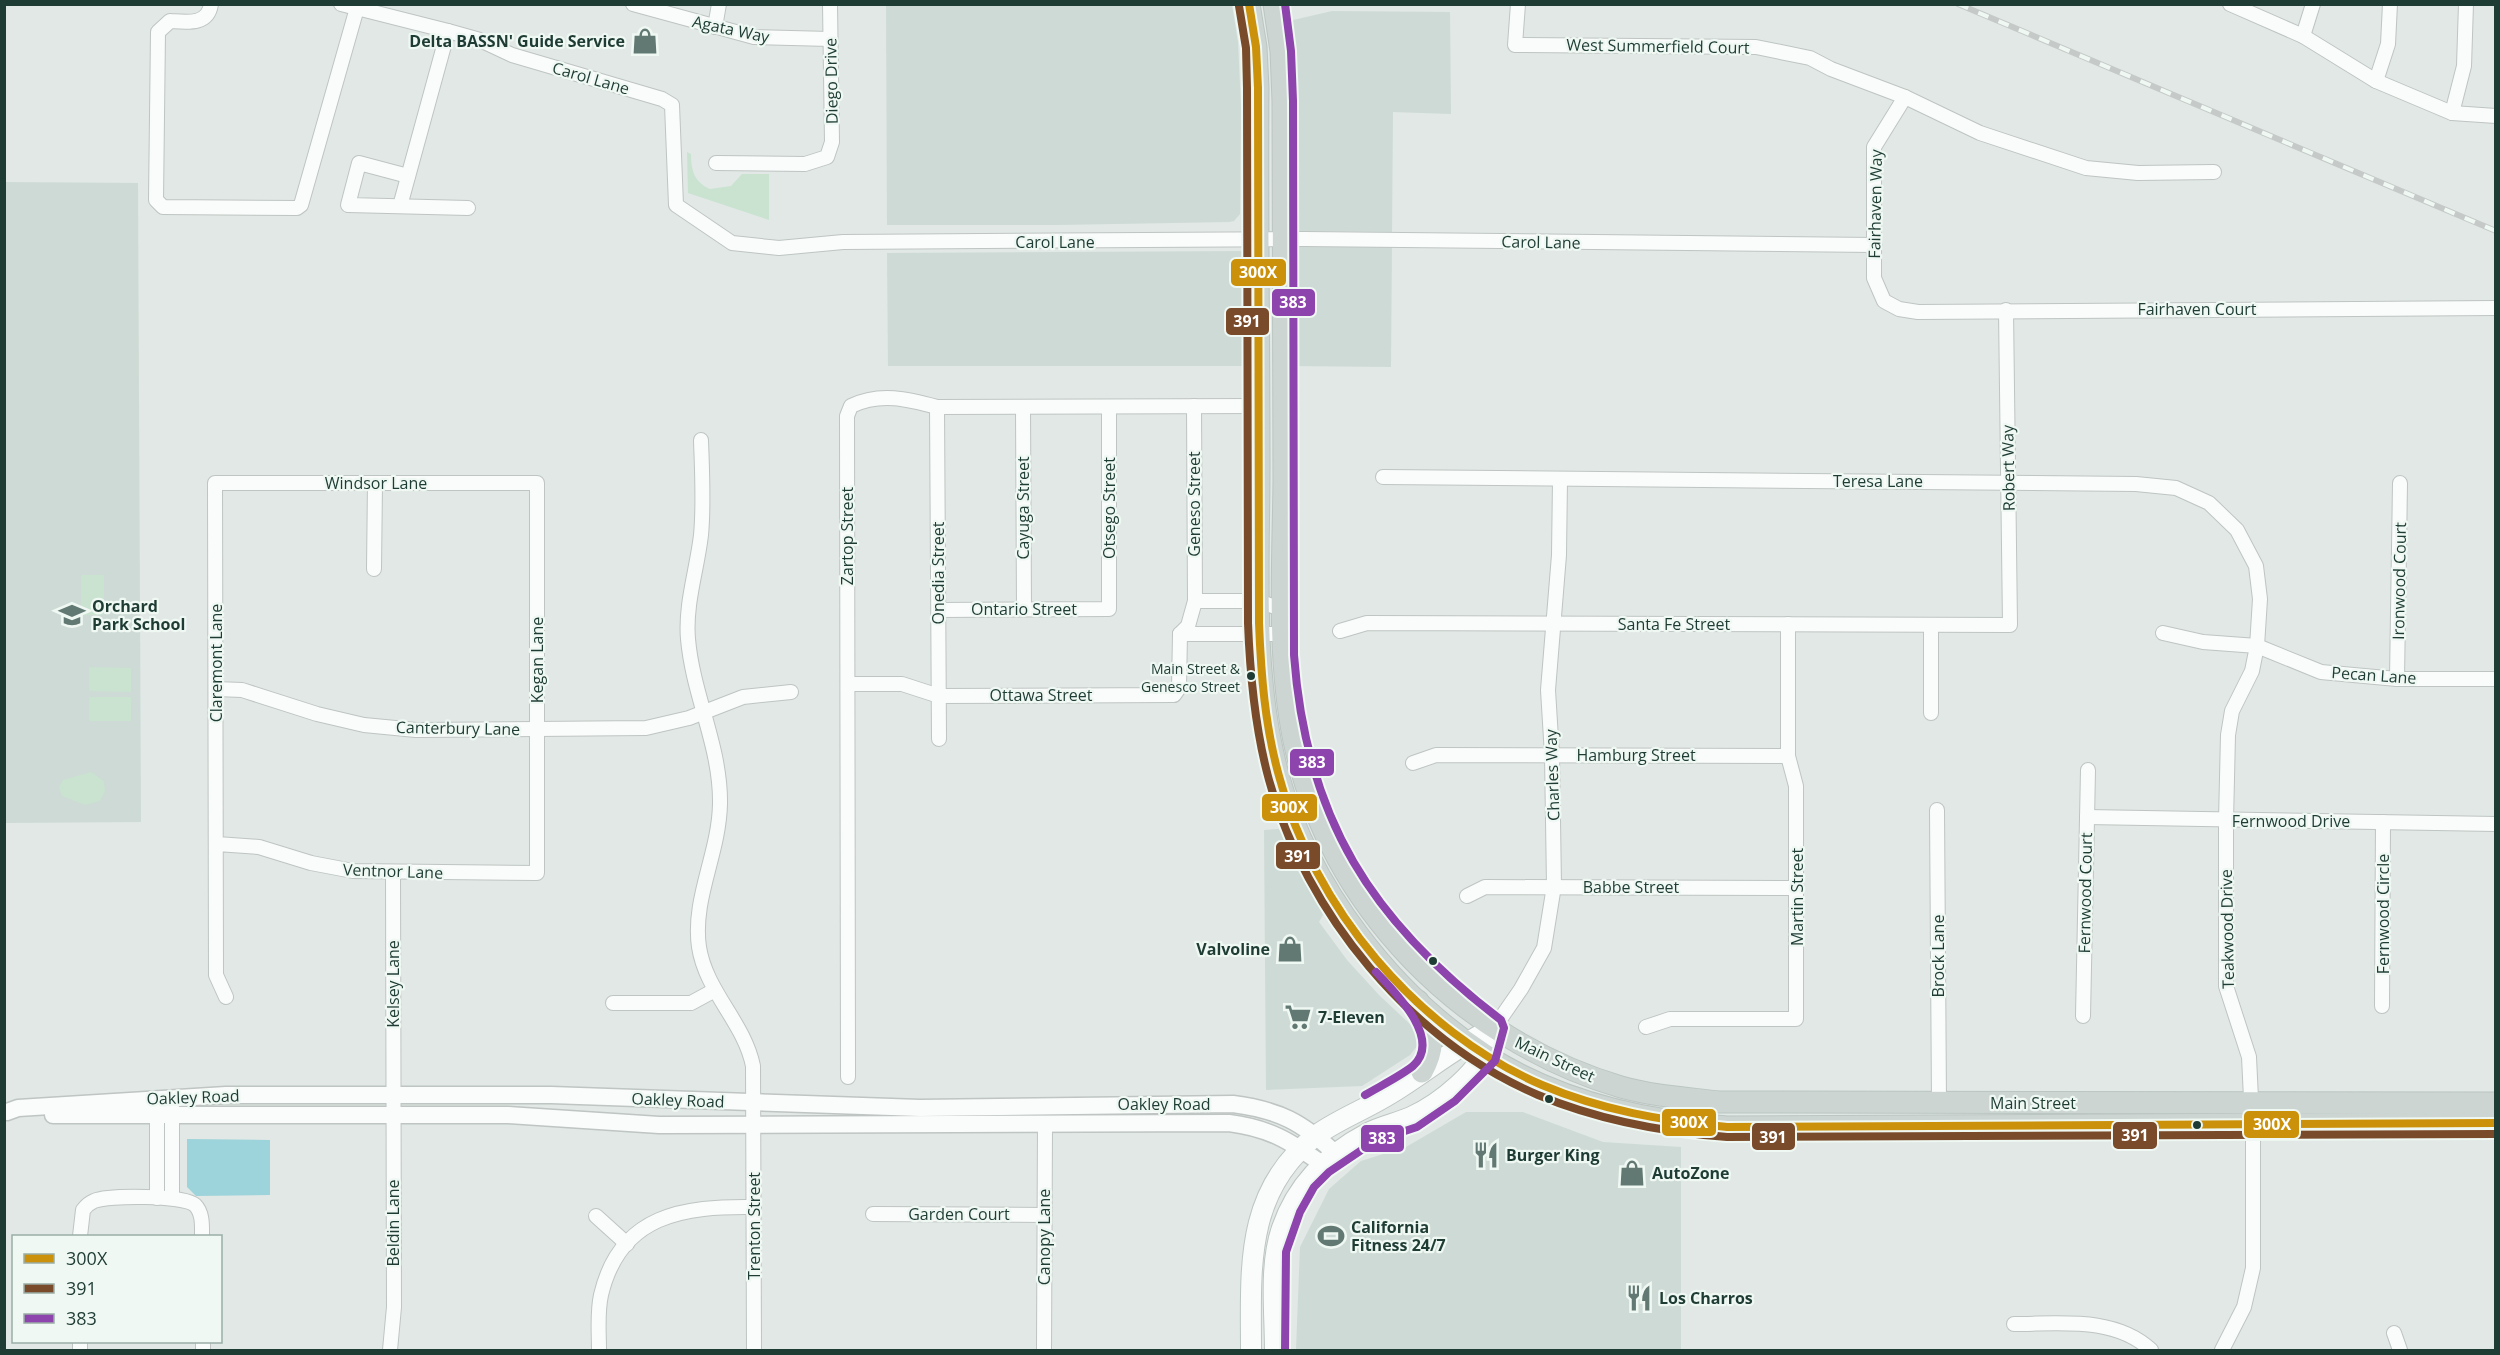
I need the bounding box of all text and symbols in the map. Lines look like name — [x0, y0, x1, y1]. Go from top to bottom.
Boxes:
street label: Agata Way — [691, 10, 772, 48]
shop icon: Delta BASSN' Guide Service — [630, 26, 660, 56]
place label: Delta BASSN' Guide Service — [409, 30, 625, 52]
street label: West Summerfield Court — [1566, 33, 1750, 59]
street label: Diego Drive — [819, 38, 843, 124]
street label: Carol Lane — [550, 56, 632, 100]
street label: Fairhaven Way — [1863, 148, 1887, 259]
street label: Carol Lane — [1501, 230, 1581, 254]
street label: Carol Lane — [1015, 231, 1095, 253]
line badge: 300X — [1230, 258, 1287, 287]
text: 300X — [1239, 261, 1277, 283]
line badge: 383 — [1271, 288, 1316, 317]
text: 383 — [1279, 291, 1307, 313]
street label: Fairhaven Court — [2137, 298, 2257, 320]
line badge: 391 — [1225, 307, 1270, 336]
text: 391 — [1233, 310, 1261, 332]
street label: Robert Way — [1996, 424, 2020, 511]
street label: Geneso Street — [1183, 451, 1205, 557]
street label: Cayuga Street — [1012, 456, 1034, 560]
street label: Otsego Street — [1098, 457, 1120, 559]
street label: Teresa Lane — [1833, 470, 1923, 492]
street label: Windsor Lane — [325, 472, 427, 494]
street label: Zartop Street — [836, 486, 858, 585]
street label: Onedia Street — [927, 521, 949, 624]
street label: Ironwood Court — [2387, 522, 2411, 640]
place label: Orchard Park School — [92, 595, 185, 635]
street label: Ontario Street — [971, 598, 1077, 620]
school or university icon: Orchard Park School — [57, 600, 87, 630]
street label: Claremont Lane — [205, 604, 227, 722]
street label: Santa Fe Street — [1618, 613, 1730, 635]
street label: Kegan Lane — [526, 617, 548, 703]
place label: Main Street & Genesco Street — [1141, 659, 1241, 696]
street label: Pecan Lane — [2331, 661, 2417, 689]
marker: Main Street & Genesco Street — [1245, 670, 1257, 682]
street label: Ottawa Street — [990, 684, 1093, 706]
street label: Canterbury Lane — [396, 716, 520, 740]
street label: Charles Way — [1539, 728, 1565, 821]
street label: Hamburg Street — [1576, 744, 1696, 766]
line badge: 383 — [1289, 748, 1335, 777]
text: 383 — [1298, 751, 1326, 773]
line badge: 300X — [1261, 793, 1318, 822]
text: 300X — [1270, 796, 1308, 818]
street label: Fernwood Drive — [2232, 810, 2350, 832]
street label: Fernwood Court — [2073, 832, 2097, 954]
line badge: 391 — [1275, 841, 1321, 870]
text: 391 — [1284, 845, 1312, 867]
street label: Martin Street — [1786, 848, 1808, 946]
street label: Fernwood Circle — [2372, 854, 2394, 974]
street label: Ventnor Lane — [343, 858, 443, 884]
street label: Teakwood Drive — [2215, 869, 2239, 989]
street label: Babbe Street — [1583, 876, 1680, 898]
street label: Brock Lane — [1927, 915, 1949, 997]
shop icon: Valvoline — [1275, 934, 1305, 964]
place label: Valvoline — [1196, 938, 1270, 960]
street label: Kelsey Lane — [382, 940, 404, 1028]
unlabelled marker — [1427, 955, 1439, 967]
supermarket icon: 7-Eleven — [1283, 1002, 1313, 1032]
place label: 7-Eleven — [1318, 1006, 1385, 1028]
street label: Main Street — [1511, 1031, 1599, 1087]
street label: Oakley Road — [146, 1084, 240, 1110]
street label: Oakley Road — [631, 1087, 725, 1113]
street label: Main Street — [1990, 1092, 2076, 1114]
street label: Oakley Road — [1117, 1093, 1211, 1115]
unlabelled marker — [1543, 1093, 1555, 1105]
line badge: 300X — [1661, 1108, 1717, 1137]
line badge: 300X — [2243, 1110, 2300, 1139]
text: 300X — [1670, 1111, 1708, 1133]
text: 300X — [2253, 1113, 2291, 1135]
unlabelled marker — [2191, 1119, 2203, 1131]
line badge: 391 — [2112, 1121, 2158, 1150]
line badge: 391 — [1751, 1122, 1796, 1151]
line badge: 383 — [1360, 1124, 1405, 1153]
text: 391 — [2121, 1124, 2149, 1146]
text: 391 — [1759, 1126, 1787, 1148]
text: 383 — [1368, 1127, 1396, 1149]
restaurant icon: Burger King — [1471, 1140, 1501, 1170]
place label: Burger King — [1506, 1144, 1600, 1166]
shop icon: AutoZone — [1617, 1158, 1647, 1188]
place label: AutoZone — [1652, 1162, 1730, 1184]
street label: Trenton Street — [743, 1172, 765, 1280]
street label: Beldin Lane — [382, 1179, 404, 1267]
street label: Canopy Lane — [1033, 1189, 1055, 1285]
street label: Garden Court — [908, 1203, 1010, 1225]
place label: California Fitness 24/7 — [1351, 1216, 1446, 1256]
sports icon: California Fitness 24/7 — [1316, 1221, 1346, 1251]
legend — [12, 1235, 222, 1343]
text: 300X — [66, 1246, 108, 1270]
text: 391 — [66, 1276, 97, 1300]
restaurant icon: Los Charros — [1624, 1283, 1654, 1313]
place label: Los Charros — [1659, 1287, 1753, 1309]
text: 383 — [66, 1306, 97, 1330]

